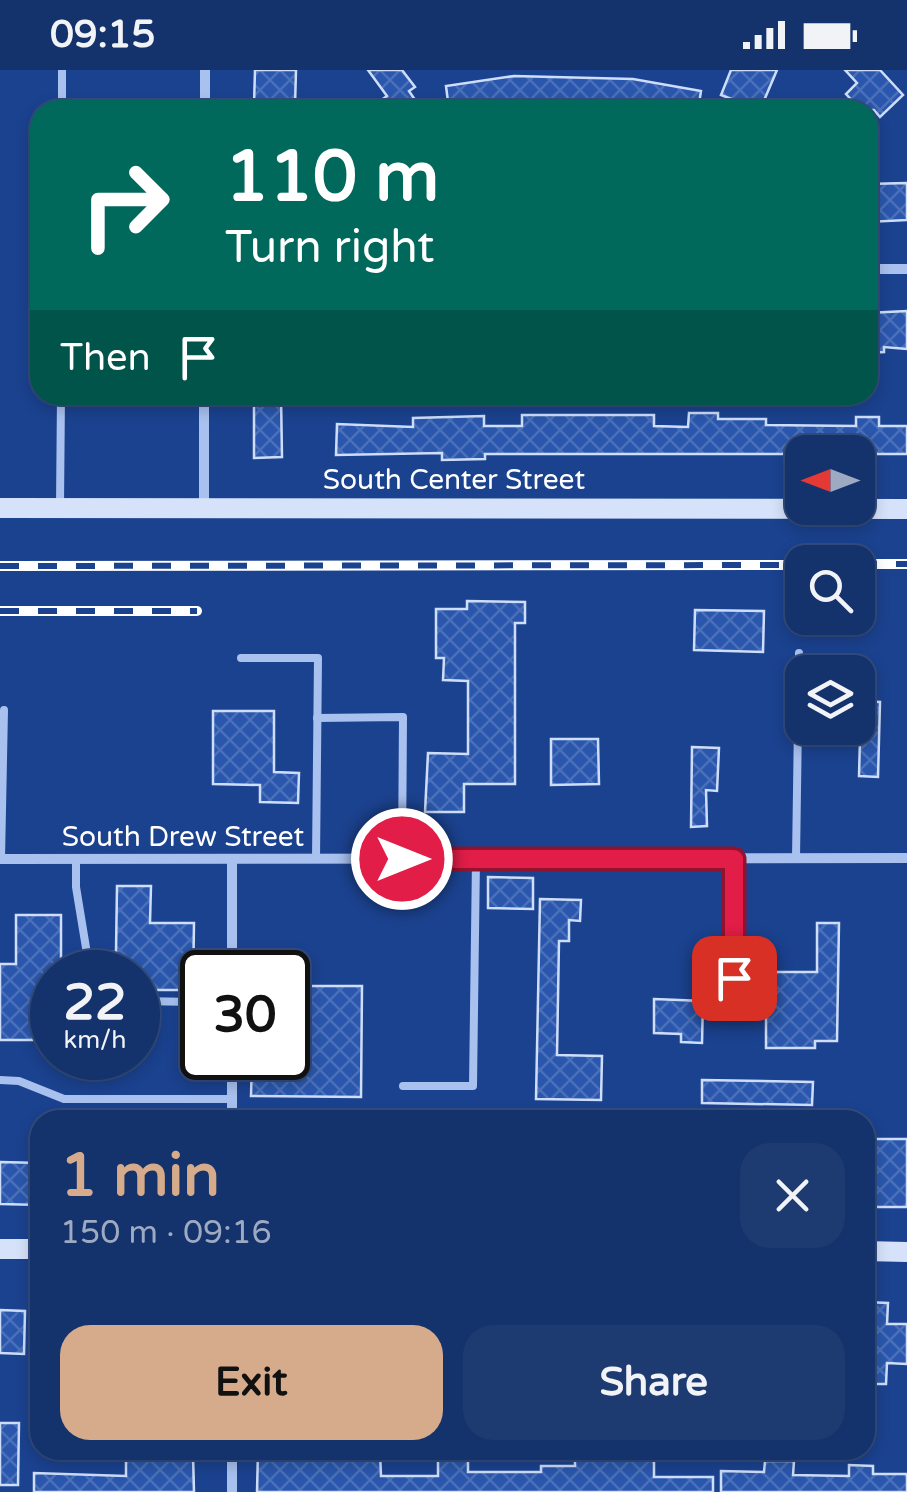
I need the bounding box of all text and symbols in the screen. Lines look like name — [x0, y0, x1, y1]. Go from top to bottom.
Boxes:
text: 09:15 — [50, 12, 155, 58]
text: 110 m — [225, 136, 439, 220]
icon: right — [60, 140, 190, 270]
text: Turn right — [225, 221, 434, 275]
icon: arrive — [171, 330, 226, 385]
text: Then — [60, 335, 151, 381]
north arrow — [785, 435, 875, 525]
map controls — [785, 435, 875, 745]
street label: South Center Street — [323, 463, 585, 497]
button: search — [785, 545, 875, 635]
button: layers — [785, 655, 875, 745]
position arrow — [350, 807, 454, 911]
street label: South Drew Street — [62, 820, 305, 854]
pin — [692, 936, 777, 1021]
speed limit sign: 30 — [180, 950, 310, 1080]
icon: arrive — [707, 951, 762, 1006]
text: 22 — [64, 973, 126, 1033]
text: km/h — [64, 1025, 126, 1055]
text: 1 min — [60, 1140, 220, 1212]
button: close — [740, 1143, 845, 1248]
text: 150 m · 09:16 — [60, 1214, 272, 1252]
button: Exit — [60, 1325, 443, 1440]
button: Share — [463, 1325, 845, 1440]

